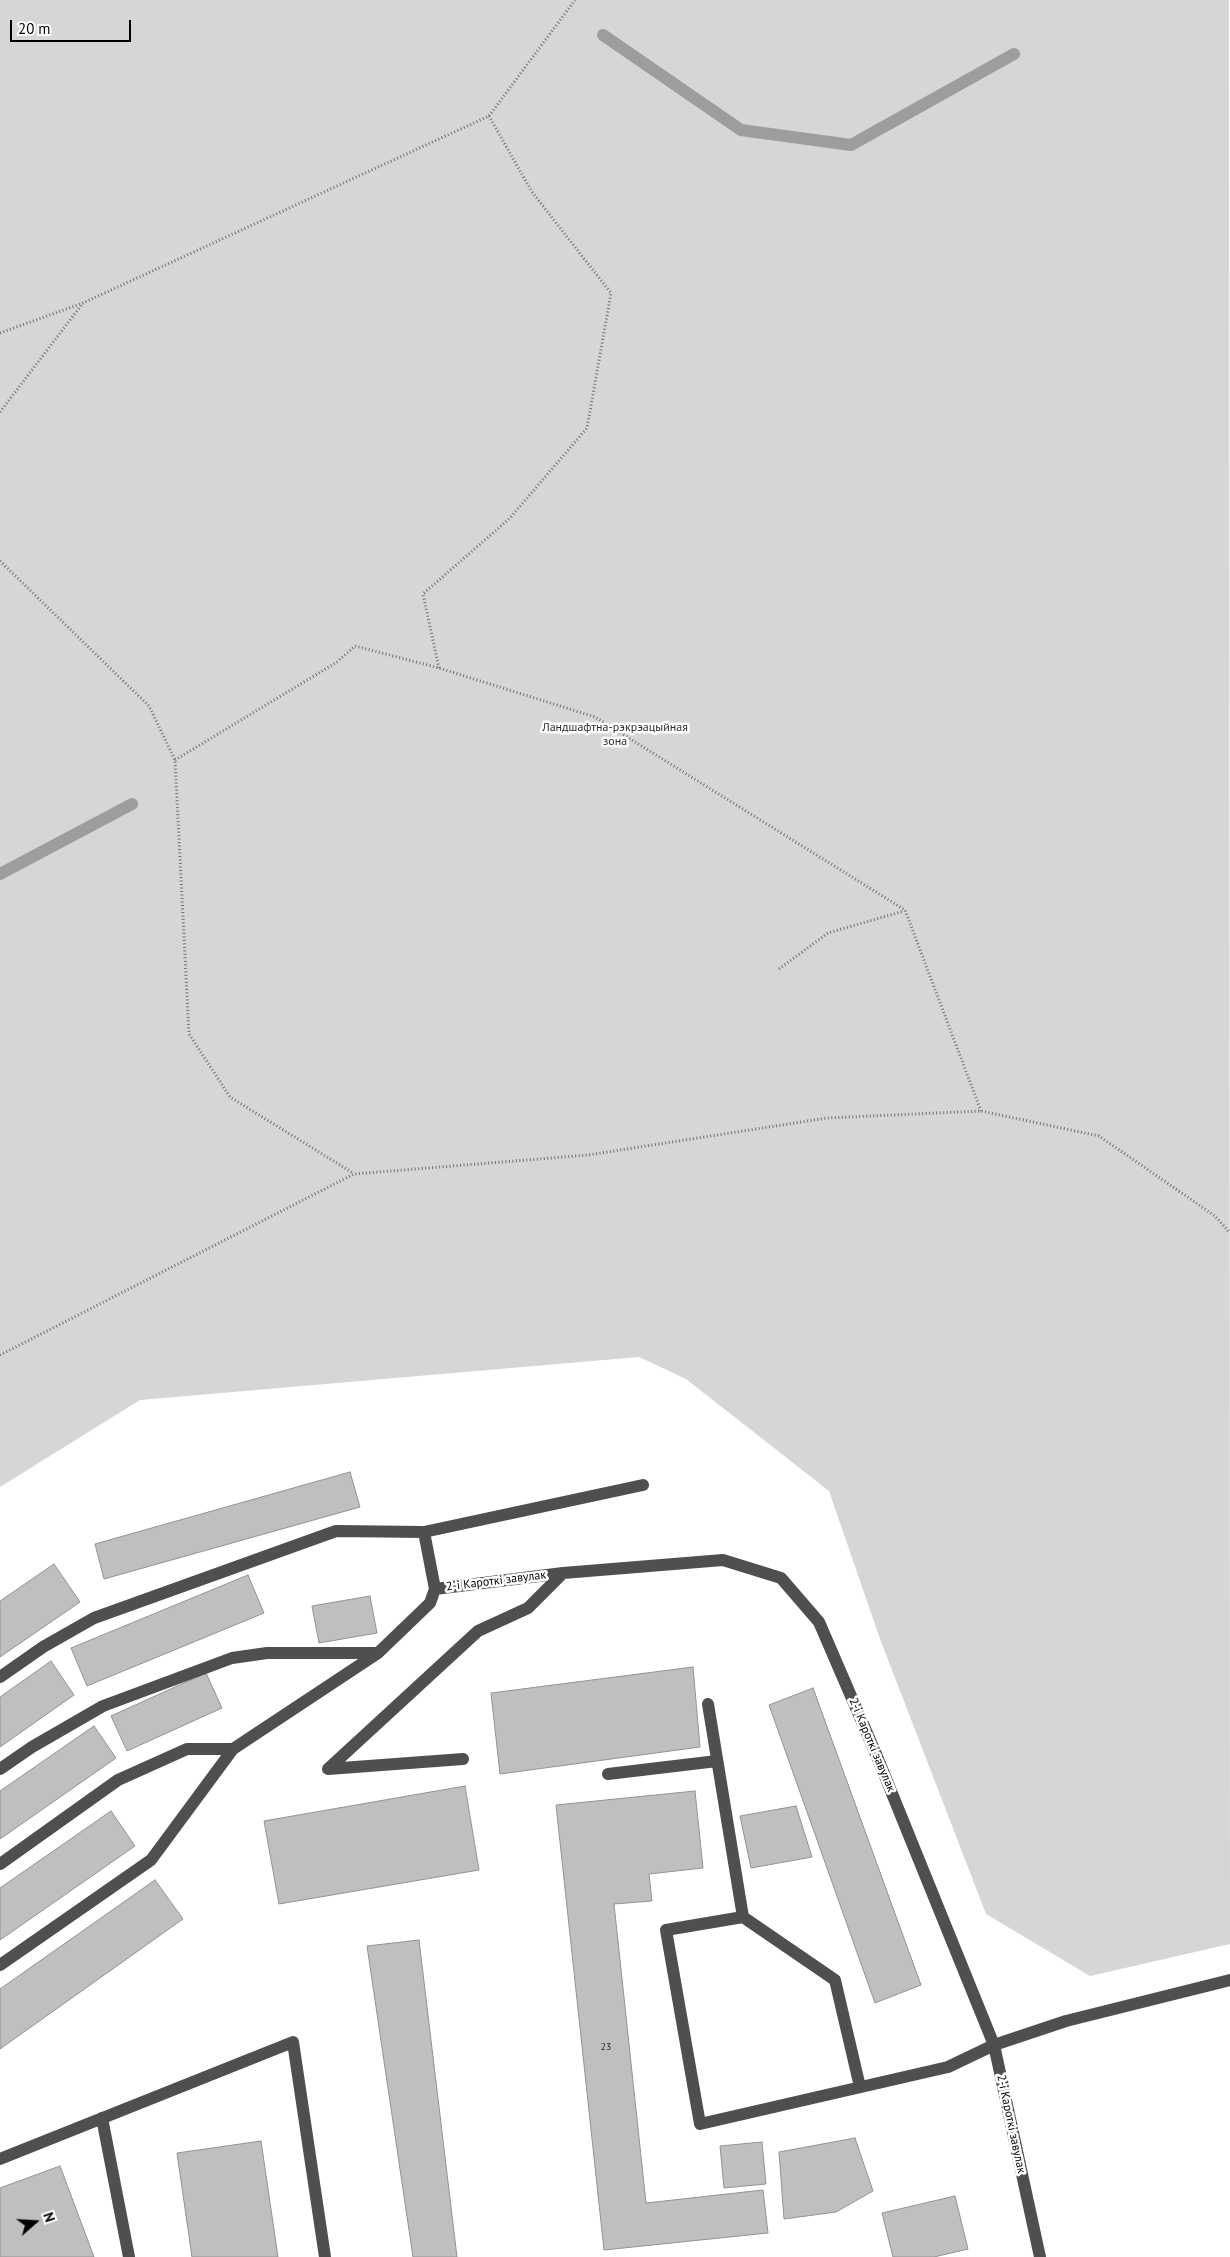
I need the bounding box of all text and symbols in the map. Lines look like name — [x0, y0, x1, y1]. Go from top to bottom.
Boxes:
scale bar — [12, 10, 134, 42]
text: 20 m — [18, 19, 51, 38]
park label: Ландшафтна-рэкрэацыйная зона — [542, 721, 688, 749]
street label: 2-і Кароткі завулак — [445, 1568, 547, 1594]
street label: 2-і Кароткі завулак — [846, 1696, 898, 1794]
house number: 23 — [601, 2041, 611, 2053]
street label: 2-і Кароткі завулак — [993, 2073, 1029, 2175]
north arrow — [10, 2197, 60, 2247]
text: N — [39, 2210, 59, 2224]

